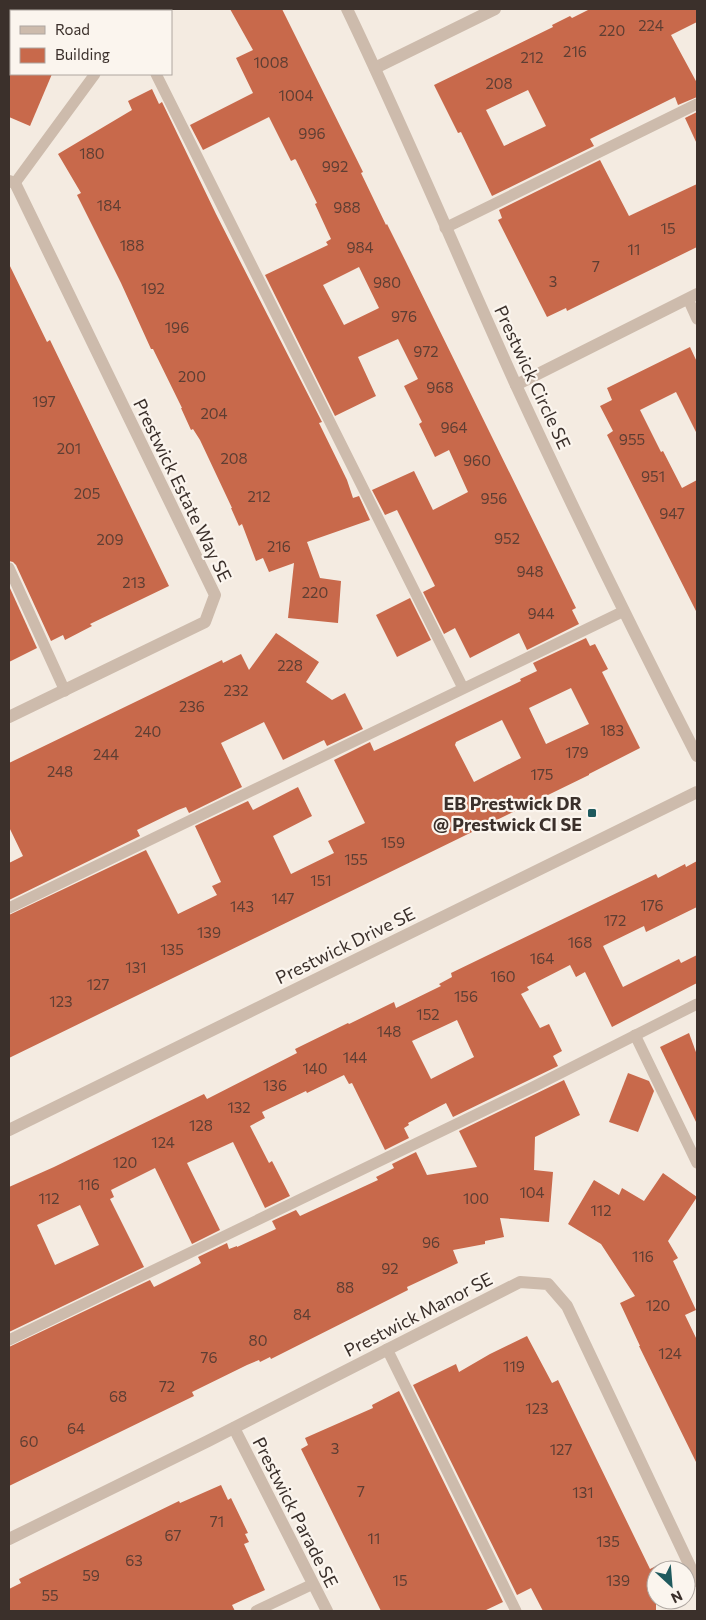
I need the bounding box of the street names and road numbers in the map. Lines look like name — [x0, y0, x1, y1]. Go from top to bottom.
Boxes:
street label: Prestwick Circle SE — [490, 302, 576, 452]
street label: Prestwick Estate Way SE — [129, 395, 237, 585]
street label: Prestwick Drive SE — [272, 902, 418, 988]
street label: Prestwick Manor SE — [340, 1267, 496, 1361]
street label: Prestwick Parade SE — [249, 1433, 343, 1591]

